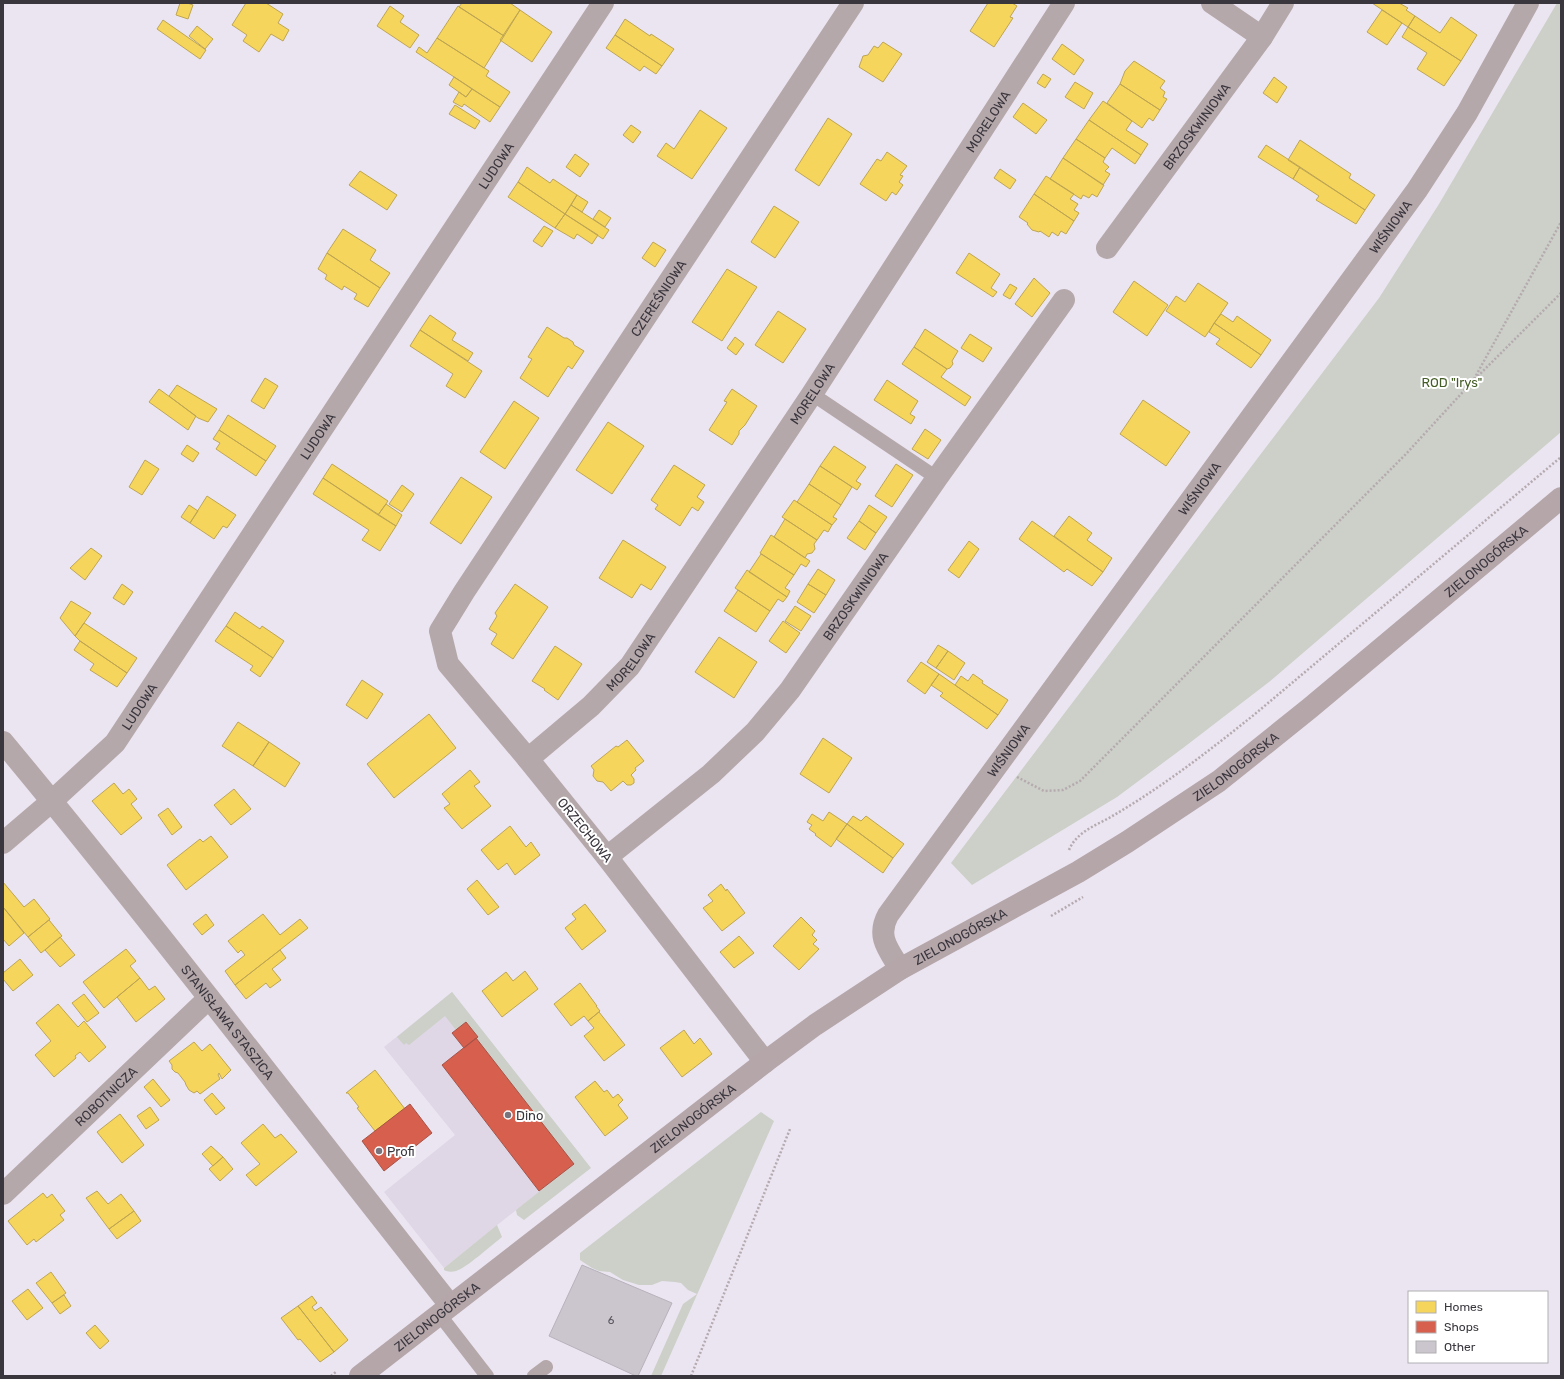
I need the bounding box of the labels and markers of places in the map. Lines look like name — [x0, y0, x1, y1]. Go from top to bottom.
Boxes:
place label: Dino — [516, 1108, 543, 1123]
marker: Dino — [503, 1110, 513, 1120]
place label: Profi — [387, 1144, 415, 1159]
marker: Profi — [374, 1146, 384, 1156]

